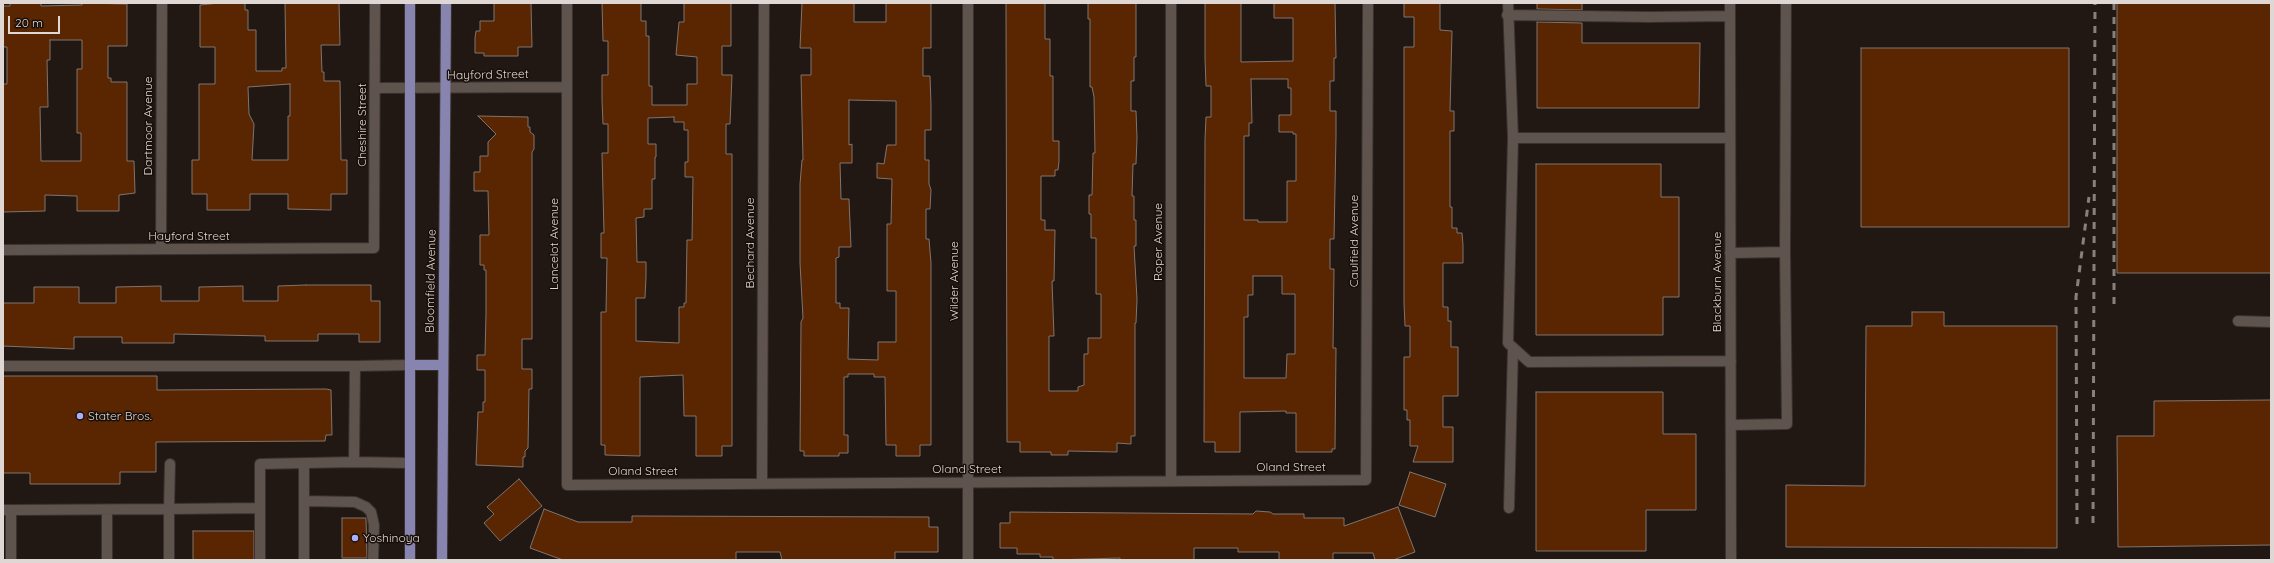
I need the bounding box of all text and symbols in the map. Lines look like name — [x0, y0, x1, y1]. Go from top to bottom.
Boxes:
scale bar — [10, 8, 62, 34]
text: 20 m — [15, 15, 43, 30]
street label: Hayford Street — [447, 67, 529, 83]
street label: Dartmoor Avenue — [141, 77, 155, 175]
street label: Cheshire Street — [355, 83, 369, 167]
street label: Caulfield Avenue — [1347, 195, 1361, 287]
street label: Lancelot Avenue — [547, 198, 561, 290]
street label: Bechard Avenue — [743, 198, 757, 288]
street label: Roper Avenue — [1151, 203, 1165, 281]
street label: Hayford Street — [148, 229, 230, 243]
street label: Bloomfield Avenue — [423, 229, 439, 333]
street label: Blackburn Avenue — [1710, 232, 1724, 332]
street label: Wilder Avenue — [947, 241, 961, 321]
place label: Stater Bros. — [88, 409, 152, 423]
marker: Stater Bros. — [75, 411, 85, 421]
street label: Oland Street — [1256, 460, 1326, 474]
street label: Oland Street — [932, 462, 1002, 476]
street label: Oland Street — [608, 464, 678, 478]
place label: Yoshinoya — [363, 531, 420, 545]
marker: Yoshinoya — [350, 533, 360, 543]

